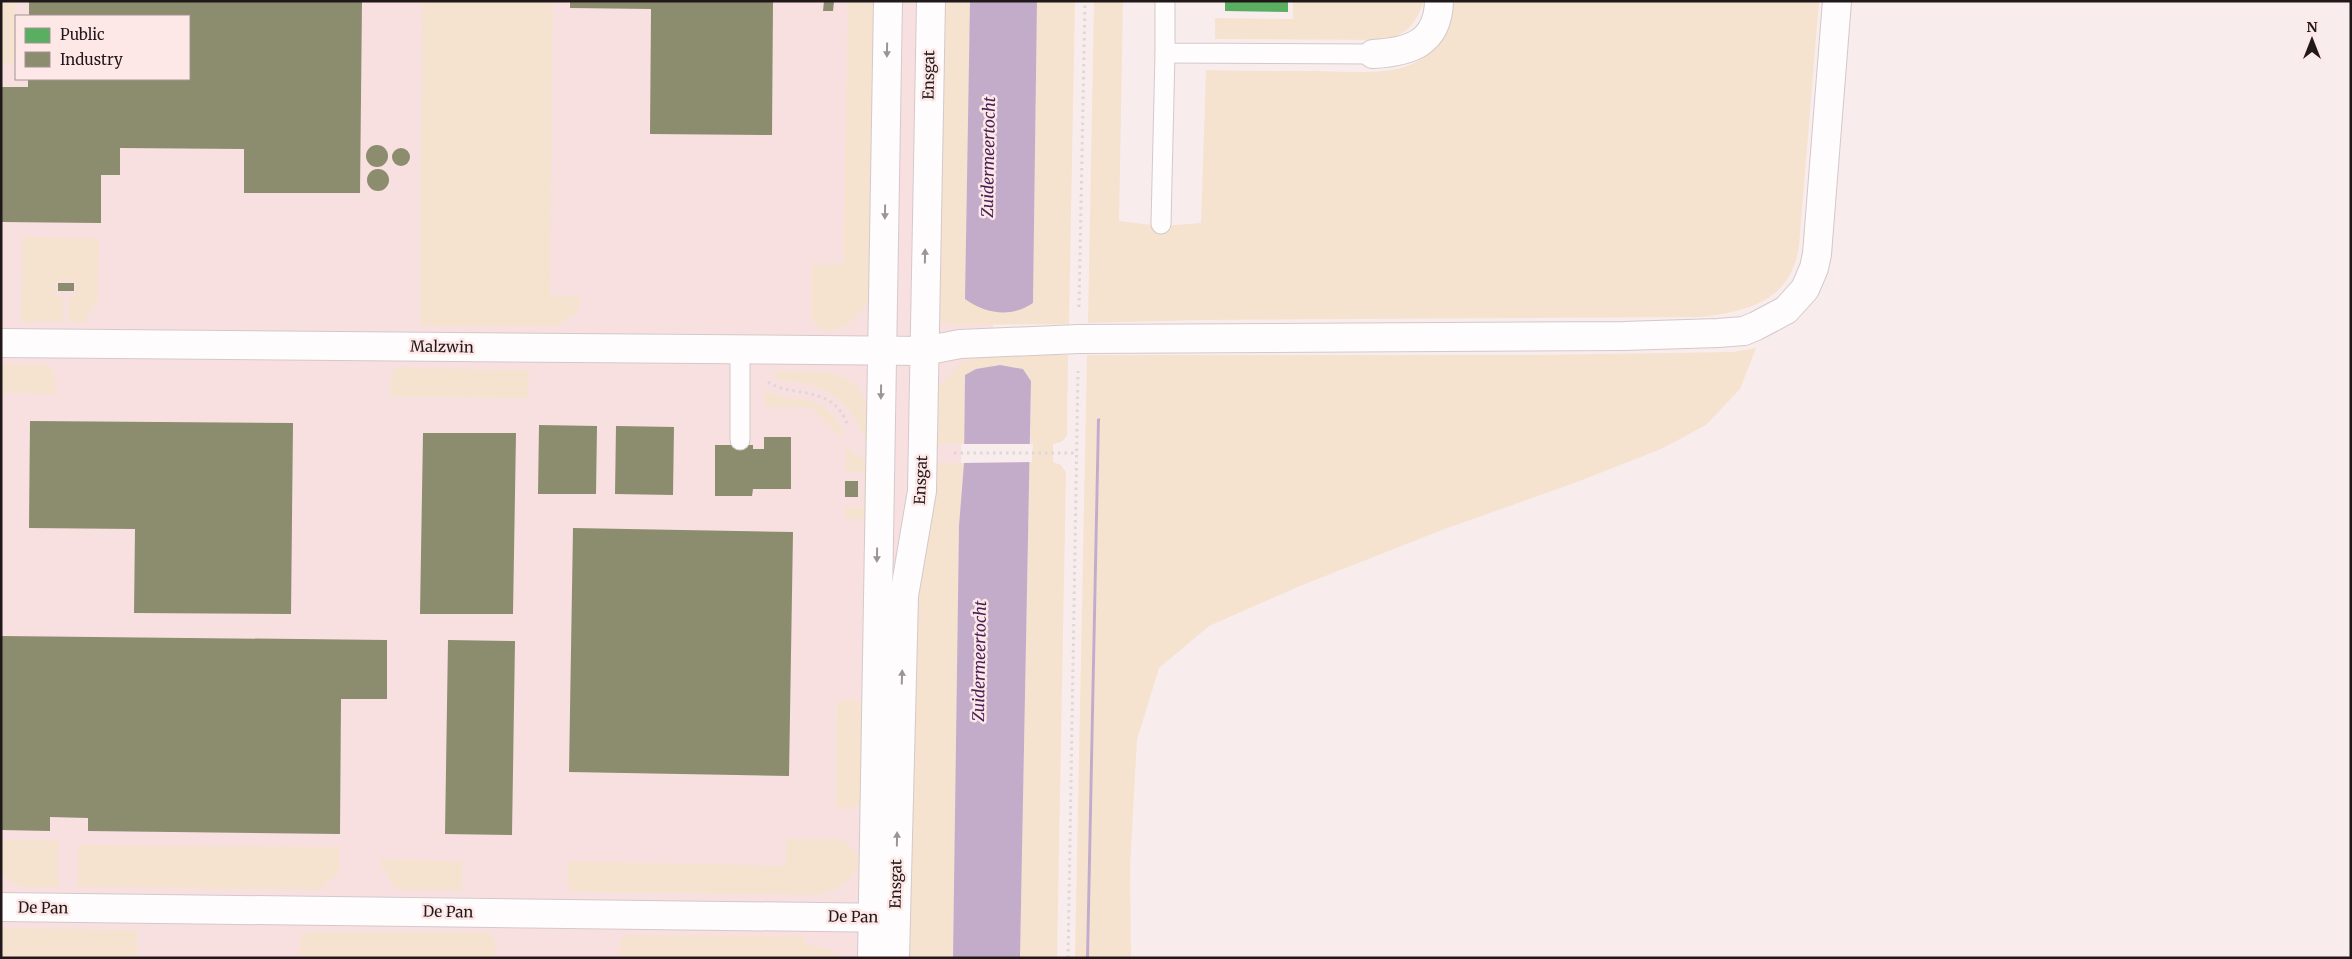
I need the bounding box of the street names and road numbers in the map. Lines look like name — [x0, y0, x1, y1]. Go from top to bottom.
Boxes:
street label: Ensgat — [919, 50, 938, 100]
street label: Malzwin — [410, 336, 474, 357]
street label: Ensgat — [910, 455, 931, 505]
street label: Ensgat — [886, 859, 905, 909]
street label: De Pan — [18, 898, 68, 917]
street label: De Pan — [423, 902, 473, 921]
street label: De Pan — [828, 907, 878, 926]

